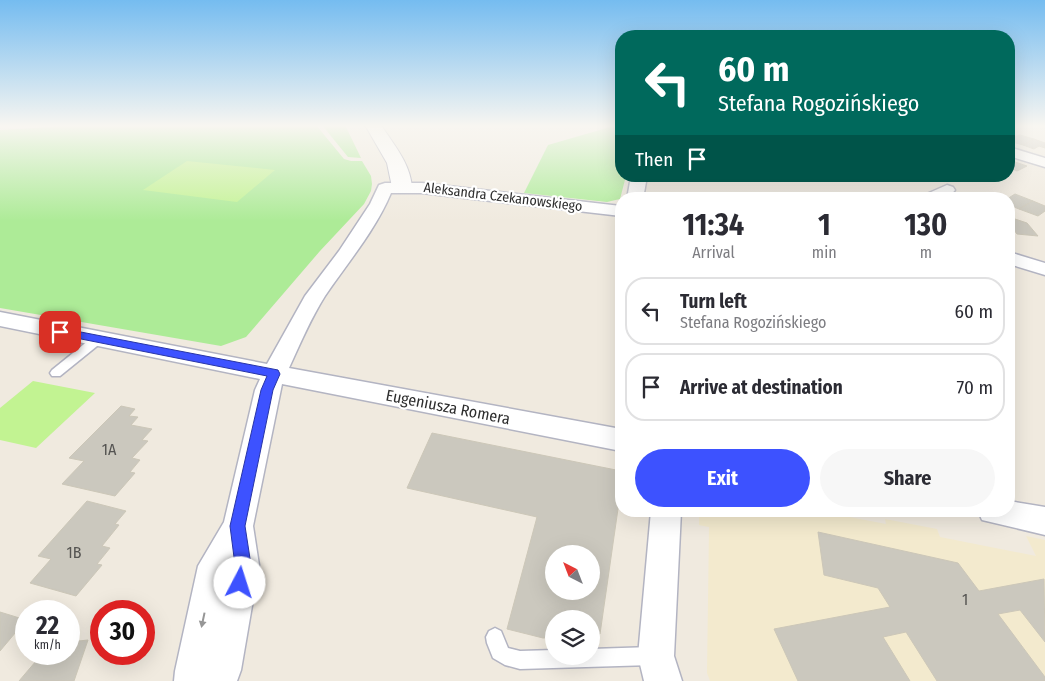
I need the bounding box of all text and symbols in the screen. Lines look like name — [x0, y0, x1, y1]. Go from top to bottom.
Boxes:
text: 60 m — [718, 48, 789, 90]
icon: left — [635, 50, 700, 115]
text: Stefana Rogozińskiego — [718, 90, 919, 117]
icon: arrive — [683, 145, 711, 173]
text: Then — [635, 148, 673, 171]
street label: Aleksandra Czekanowskiego — [423, 179, 583, 215]
text: 11:34 — [683, 207, 744, 243]
text: 1 — [818, 207, 831, 243]
text: 130 — [904, 207, 947, 243]
text: Arrival — [692, 243, 735, 262]
text: min — [812, 243, 837, 262]
text: m — [920, 243, 932, 262]
text: Turn left — [680, 290, 747, 313]
icon: left — [637, 297, 665, 325]
text: 60 m — [955, 300, 993, 323]
pin — [39, 311, 81, 353]
text: Stefana Rogozińskiego — [680, 313, 826, 332]
icon: arrive — [46, 318, 74, 346]
icon: arrive — [637, 373, 665, 401]
text: Arrive at destination — [680, 376, 843, 399]
text: 70 m — [957, 376, 993, 399]
street label: Eugeniusza Romera — [384, 386, 512, 428]
house number: 1A — [102, 440, 117, 459]
button: Exit — [635, 449, 810, 507]
button: Share — [820, 449, 995, 507]
house number: 1B — [67, 543, 82, 562]
north arrow — [545, 545, 600, 600]
map controls — [545, 545, 600, 665]
position arrow — [213, 556, 265, 608]
house number: 1 — [962, 590, 968, 609]
speed limit sign: 30 — [90, 600, 155, 665]
button: layers — [545, 610, 600, 665]
text: 22 — [36, 611, 59, 641]
one-way arrow — [199, 612, 207, 627]
text: km/h — [34, 638, 61, 652]

